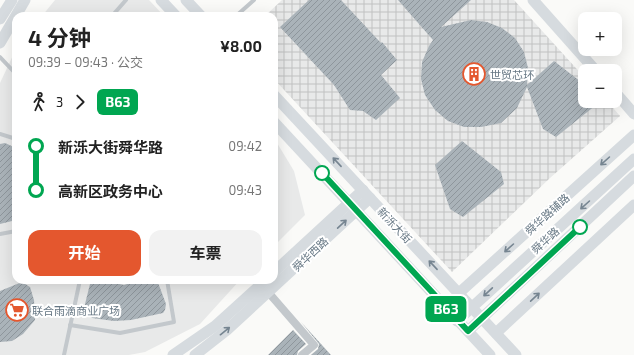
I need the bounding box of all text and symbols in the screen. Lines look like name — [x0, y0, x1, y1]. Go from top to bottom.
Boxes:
map controls — [578, 12, 622, 108]
button: + — [578, 12, 622, 56]
text: 4 分钟 — [28, 24, 91, 50]
text: ¥8.00 — [220, 37, 262, 55]
text: 09:39 – 09:43 · 公交 — [28, 54, 143, 70]
building icon: 世贸芯环 — [461, 61, 487, 87]
button: − — [578, 64, 622, 108]
place label: 世贸芯环 — [490, 68, 534, 81]
icon: walk — [28, 91, 50, 113]
icon: forward — [69, 91, 91, 113]
text: B63 — [105, 93, 130, 110]
text: 3 — [56, 94, 63, 110]
text: 新泺大街舜华路 — [58, 138, 163, 156]
text: 09:42 — [228, 138, 262, 154]
one-way arrow — [600, 156, 610, 166]
one-way arrow — [332, 157, 341, 167]
unlabelled marker — [314, 165, 330, 181]
text: 高新区政务中心 — [58, 182, 163, 200]
text: 09:43 — [228, 182, 262, 198]
street label: 舜华路辅路 — [522, 191, 572, 237]
one-way arrow — [580, 200, 590, 209]
street label: 新泺大街 — [375, 204, 415, 246]
unlabelled marker — [572, 219, 588, 235]
one-way arrow — [337, 220, 347, 229]
street label: 舜华路 — [528, 224, 562, 256]
button: 开始 — [28, 230, 141, 276]
button: 车票 — [149, 230, 262, 276]
street label: 舜华西路 — [289, 234, 331, 274]
one-way arrow — [504, 243, 514, 253]
one-way arrow — [428, 260, 437, 270]
one-way arrow — [483, 287, 493, 297]
one-way arrow — [529, 293, 539, 302]
line badge: B63 — [423, 296, 469, 322]
supermarket icon: 联合雨滴商业广场 — [4, 297, 30, 323]
text: B63 — [433, 300, 459, 317]
place label: 联合雨滴商业广场 — [32, 304, 120, 317]
one-way arrow — [220, 327, 231, 335]

